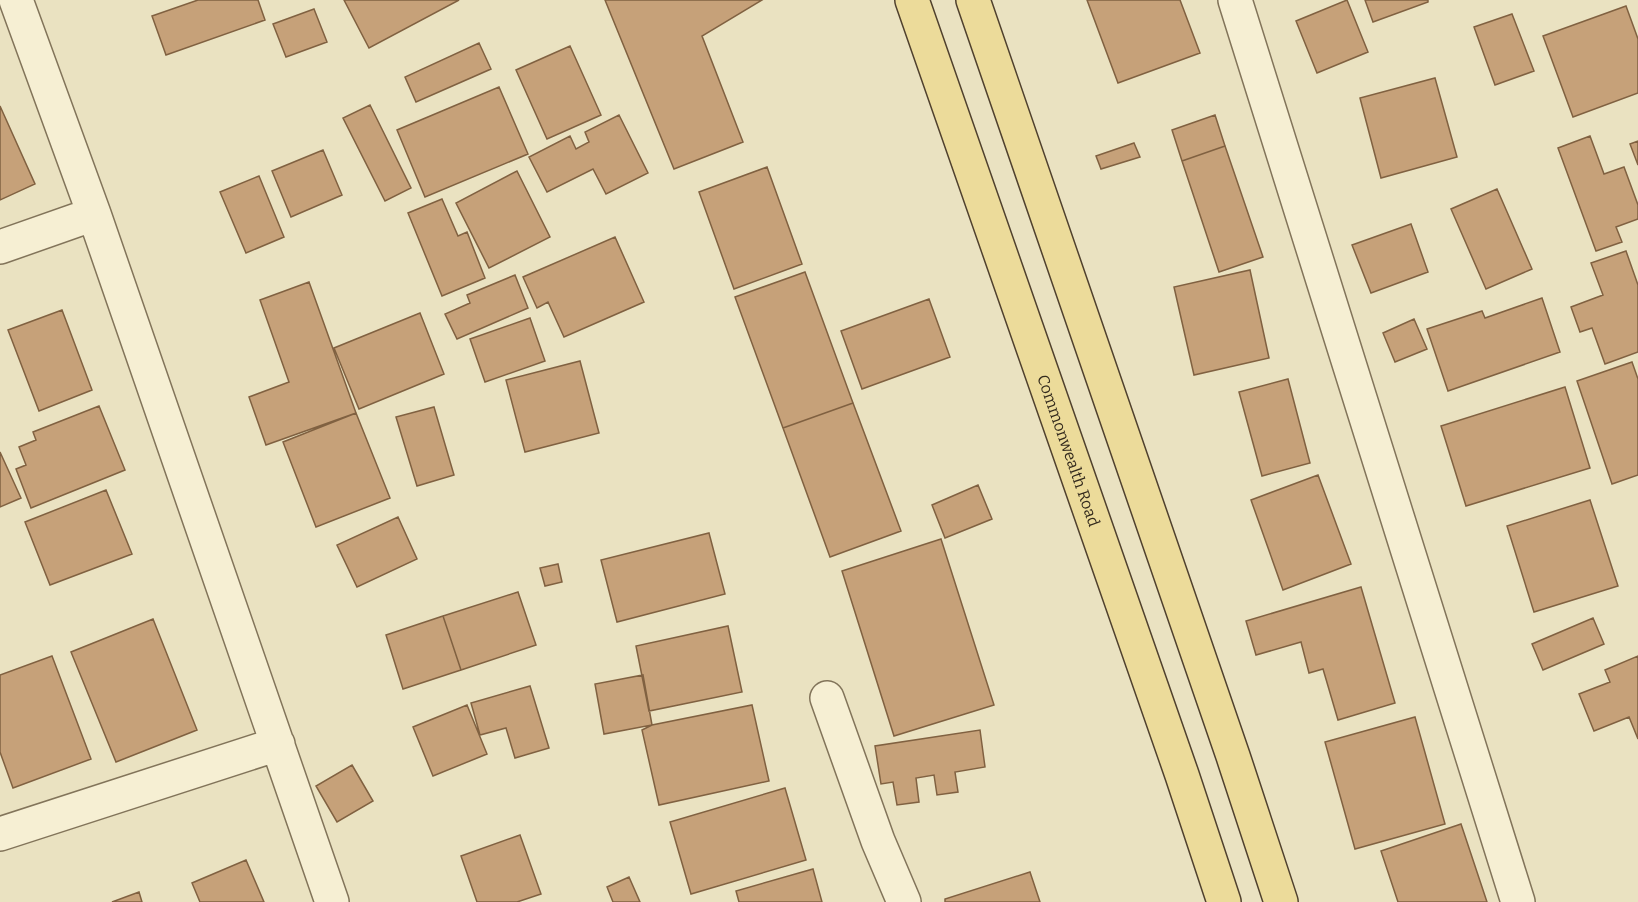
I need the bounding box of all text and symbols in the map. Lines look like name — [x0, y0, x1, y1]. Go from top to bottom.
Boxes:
street label: Commonwealth Road — [1033, 372, 1104, 530]

